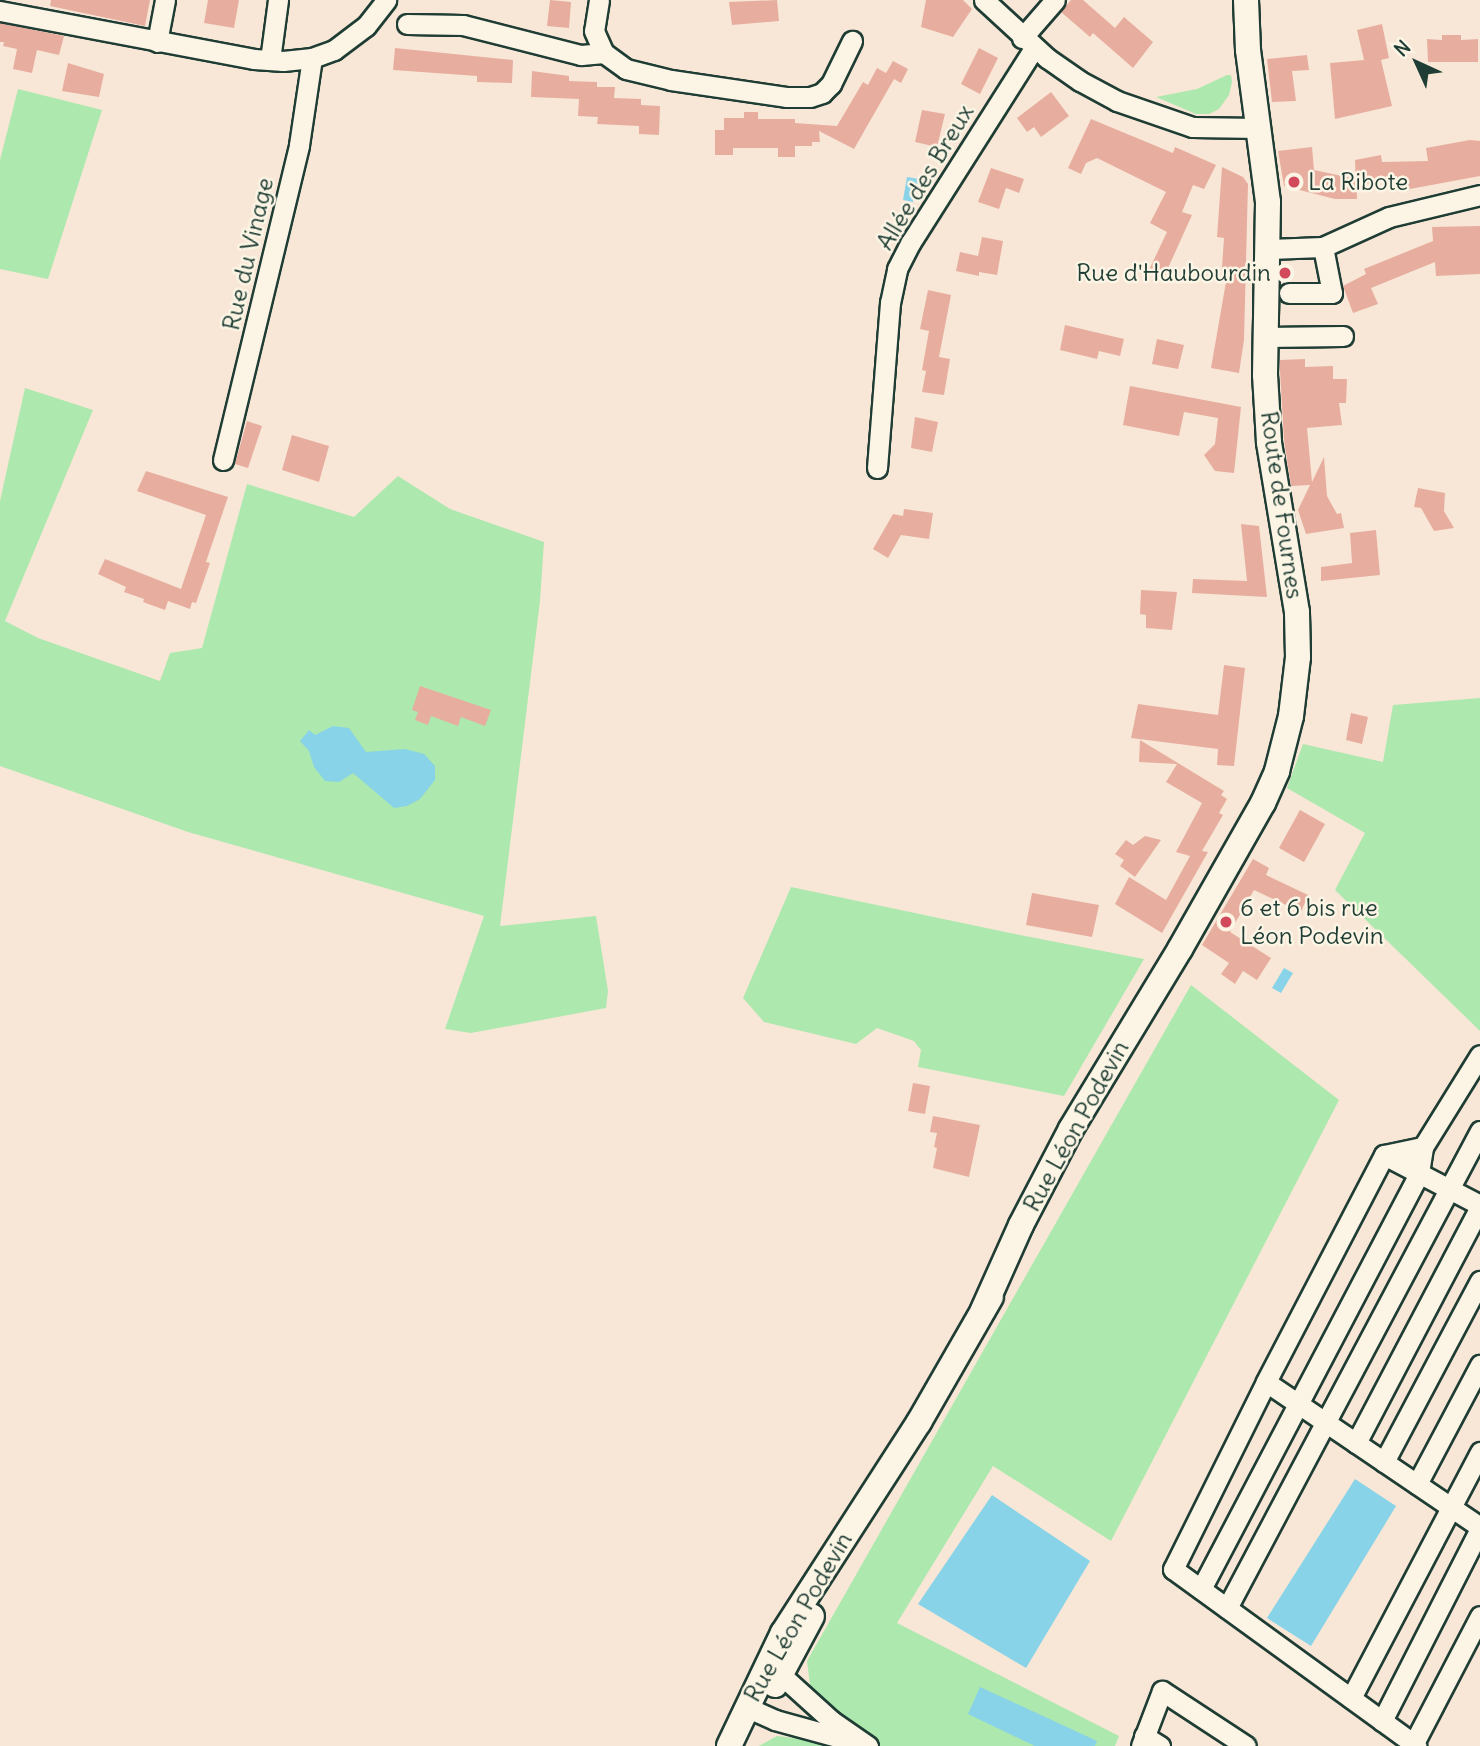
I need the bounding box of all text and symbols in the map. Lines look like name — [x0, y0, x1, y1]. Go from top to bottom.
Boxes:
north arrow — [1382, 28, 1452, 98]
text: N — [1389, 35, 1415, 61]
street label: Allée des Breux — [870, 99, 980, 255]
place label: La Ribote — [1308, 168, 1408, 196]
marker: La Ribote — [1286, 174, 1302, 190]
street label: Rue du Vinage — [216, 175, 280, 333]
place label: Rue d'Haubourdin — [1076, 259, 1271, 287]
marker: Rue d'Haubourdin — [1277, 265, 1293, 281]
street label: Route de Fournes — [1255, 409, 1309, 601]
place label: 6 et 6 bis rue Léon Podevin — [1240, 894, 1384, 950]
marker: 6 et 6 bis rue Léon Podevin — [1218, 914, 1234, 930]
street label: Rue Léon Podevin — [1017, 1035, 1135, 1217]
street label: Rue Léon Podevin — [738, 1527, 858, 1707]

